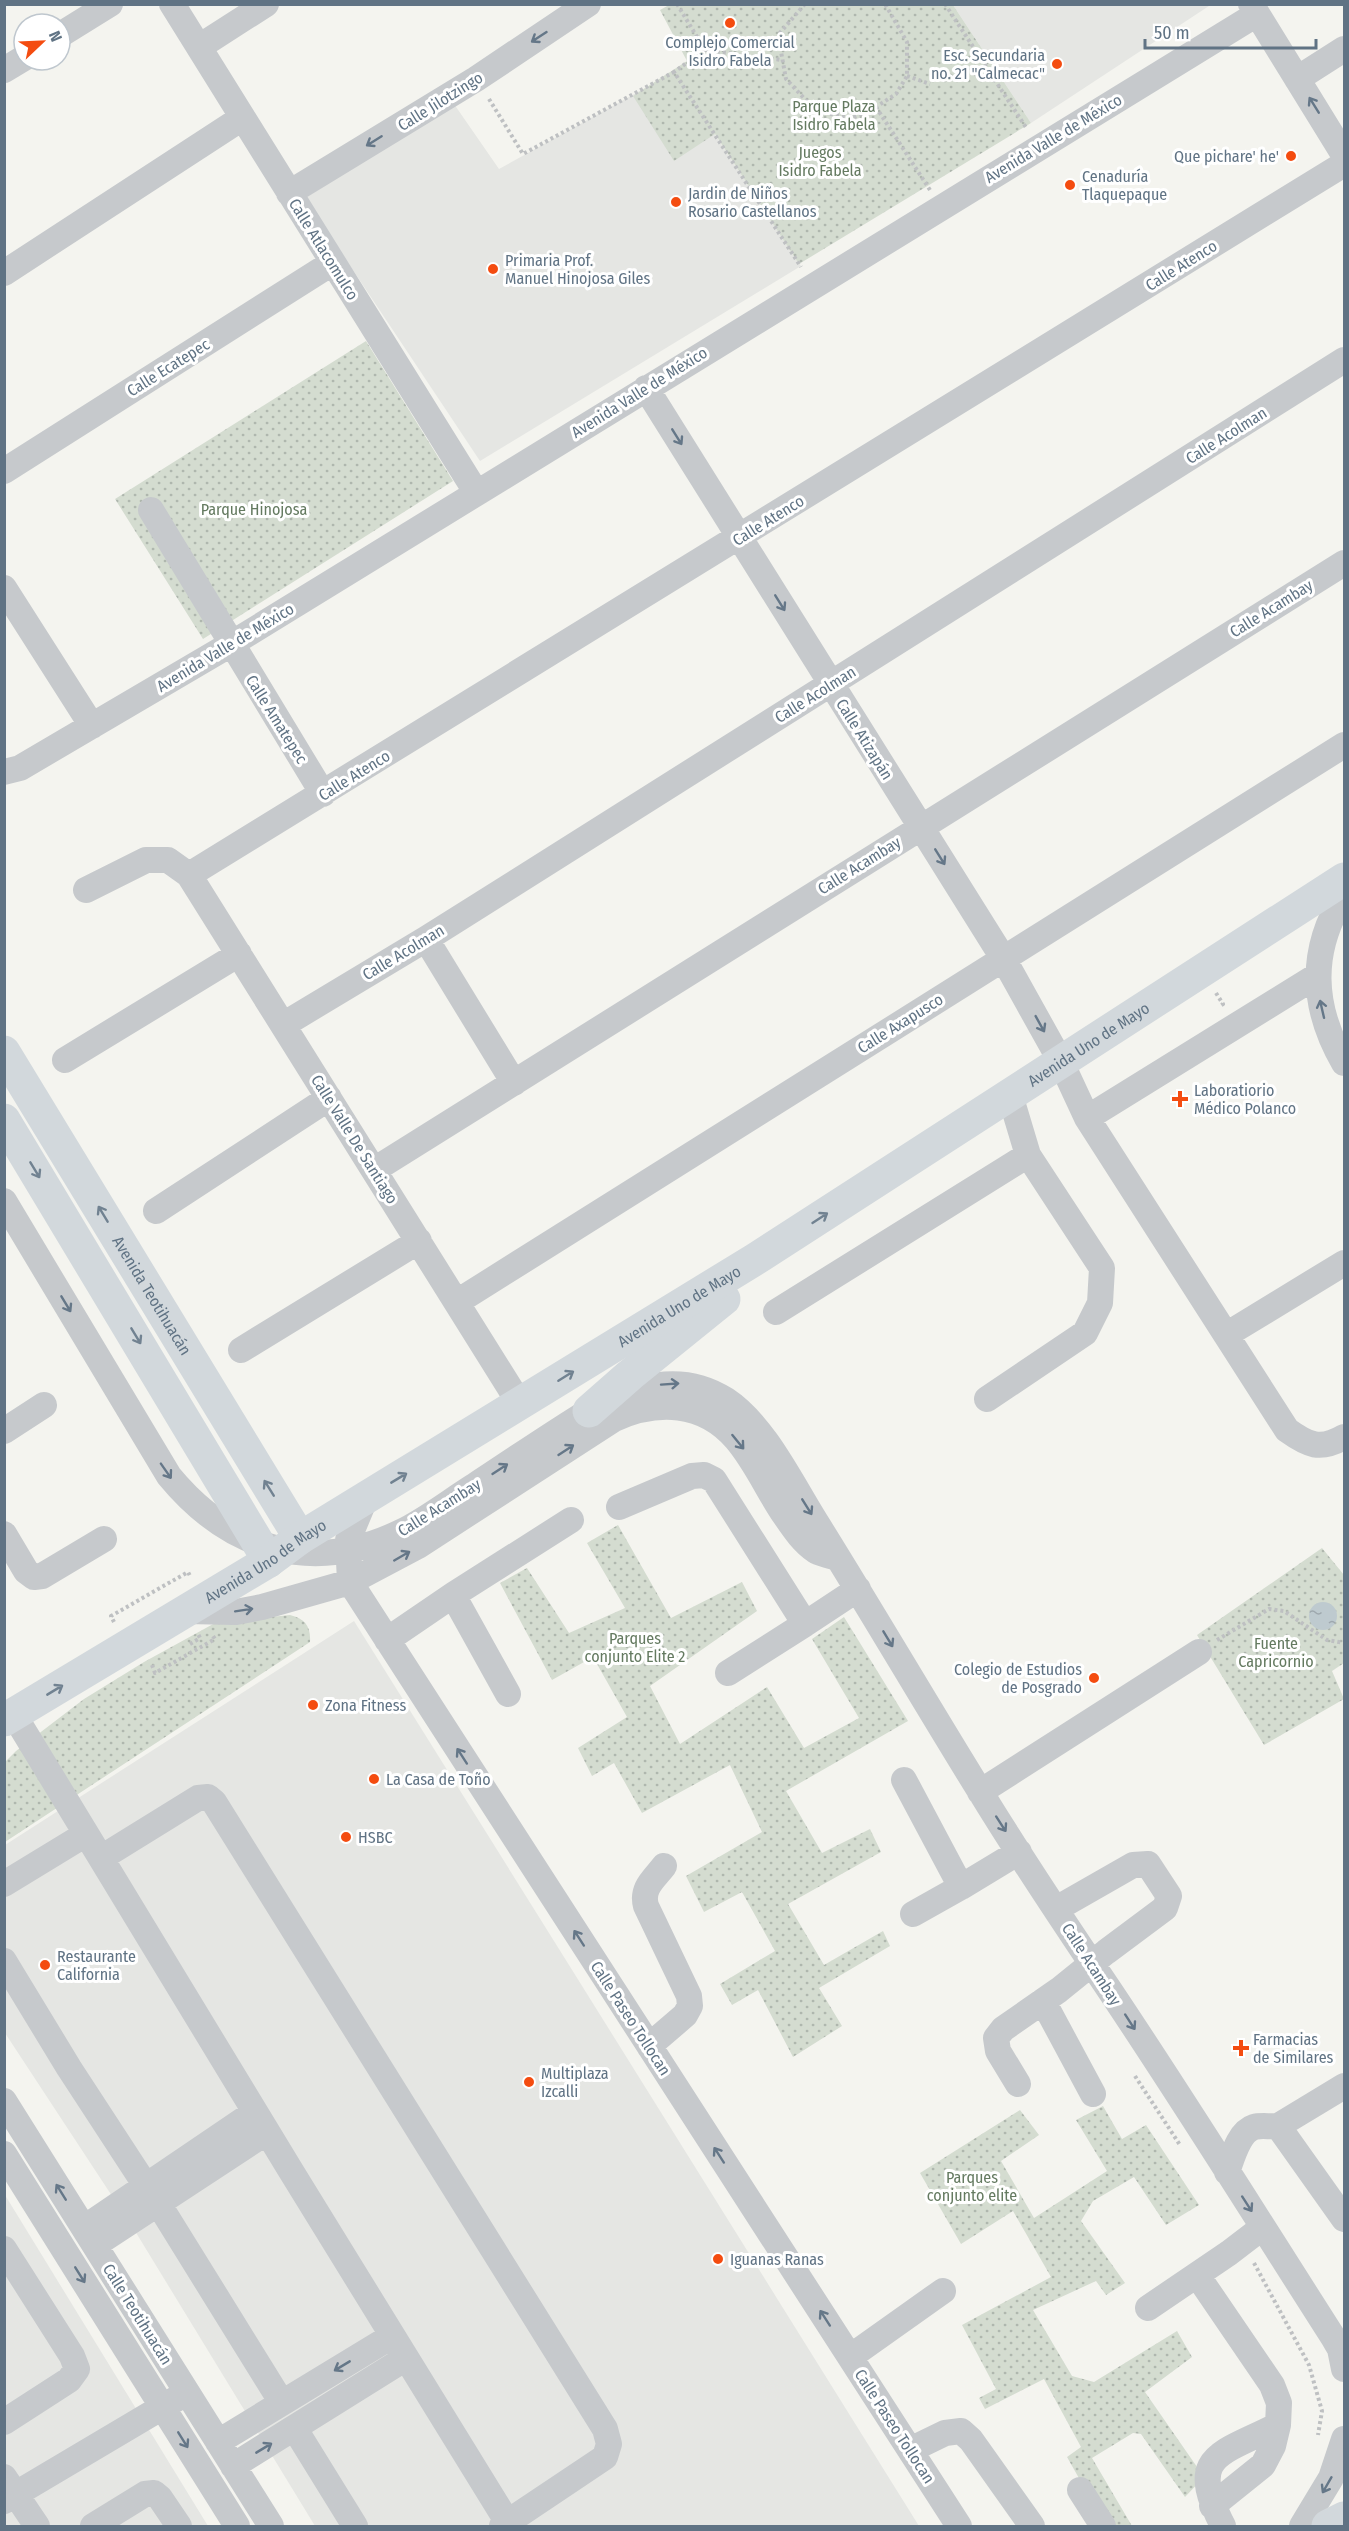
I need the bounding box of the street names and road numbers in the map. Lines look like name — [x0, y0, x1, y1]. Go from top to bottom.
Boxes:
street label: Calle Jilotzingo — [394, 68, 486, 135]
street label: Avenida Valle de México — [981, 90, 1125, 187]
street label: Calle Atlacomulco — [285, 195, 362, 303]
street label: Calle Atenco — [1142, 236, 1220, 295]
street label: Calle Ecatepec — [124, 335, 213, 400]
street label: Avenida Valle de México — [568, 343, 711, 442]
street label: Calle Acolman — [1182, 403, 1270, 468]
street label: Calle Atenco — [729, 491, 807, 550]
street label: Calle Acambay — [1226, 575, 1317, 641]
street label: Avenida Valle de México — [153, 599, 297, 696]
street label: Calle Acolman — [771, 662, 859, 727]
street label: Calle Amatepec — [242, 672, 311, 767]
street label: Calle Atizapán — [832, 695, 897, 783]
street label: Calle Atenco — [315, 746, 393, 805]
street label: Calle Acambay — [814, 832, 905, 898]
street label: Calle Acolman — [359, 921, 448, 984]
street label: Calle Axapusco — [854, 990, 947, 1057]
street label: Avenida Uno de Mayo — [1024, 998, 1153, 1091]
street label: Calle Valle De Santiago — [307, 1071, 402, 1207]
street label: Avenida Teotihuacán — [108, 1233, 195, 1359]
street label: Avenida Uno de Mayo — [614, 1261, 744, 1351]
street label: Calle Acambay — [394, 1474, 485, 1540]
street label: Avenida Uno de Mayo — [201, 1515, 330, 1607]
street label: Calle Acambay — [1058, 1920, 1126, 2010]
street label: Calle Paseo Tollocan — [587, 1958, 675, 2079]
street label: Calle Teotihuacán — [99, 2260, 176, 2368]
street label: Calle Paseo Tollocan — [851, 2366, 939, 2487]

